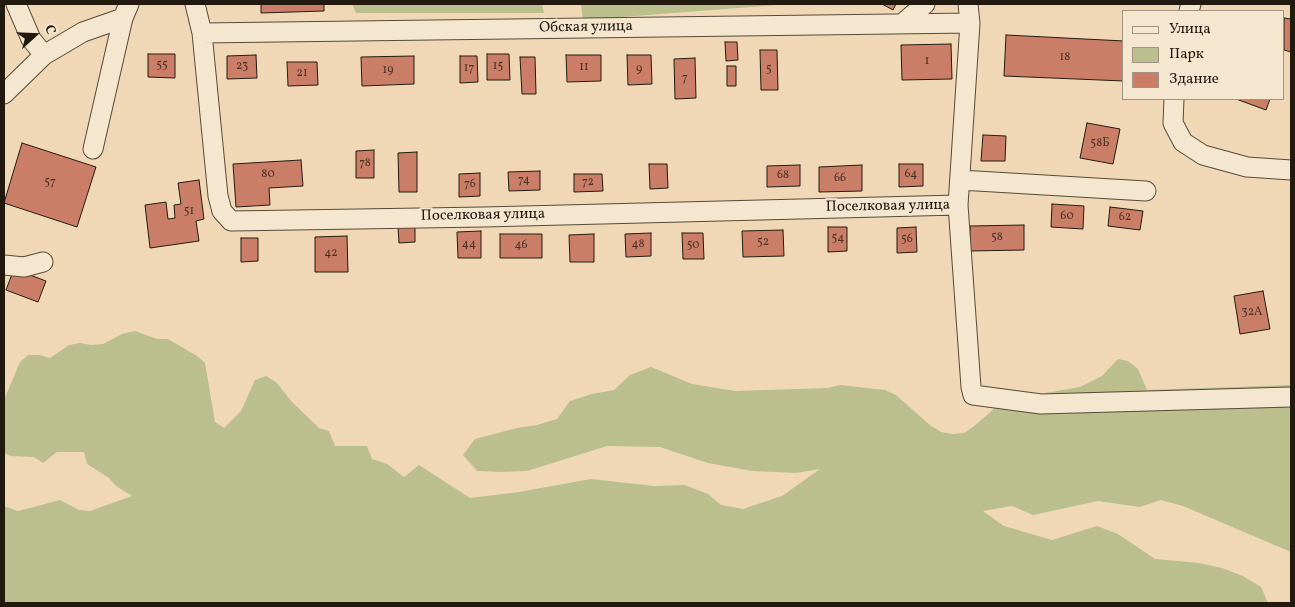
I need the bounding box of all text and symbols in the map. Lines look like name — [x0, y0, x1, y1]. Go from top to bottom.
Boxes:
north arrow — [10, 10, 60, 60]
legend — [1122, 10, 1285, 100]
street label: Обская улица — [539, 18, 633, 38]
text: Улица — [1169, 19, 1211, 40]
text: С — [39, 22, 60, 37]
text: Парк — [1169, 44, 1204, 65]
house number: 18 — [1060, 51, 1070, 65]
house number: 1 — [925, 55, 929, 69]
house number: 55 — [156, 59, 168, 73]
house number: 23 — [236, 60, 248, 74]
house number: 15 — [493, 60, 503, 74]
house number: 11 — [579, 61, 589, 75]
house number: 17 — [464, 62, 474, 76]
house number: 9 — [636, 63, 642, 77]
house number: 5 — [766, 63, 772, 77]
house number: 19 — [383, 64, 393, 78]
house number: 21 — [296, 67, 308, 81]
text: Здание — [1169, 69, 1219, 90]
house number: 7 — [682, 72, 688, 86]
house number: 58Б — [1090, 137, 1110, 151]
house number: 78 — [359, 157, 371, 171]
house number: 80 — [261, 168, 275, 182]
house number: 64 — [905, 168, 917, 182]
house number: 68 — [777, 169, 789, 183]
house number: 66 — [834, 172, 846, 186]
house number: 74 — [518, 174, 530, 188]
house number: 57 — [44, 176, 56, 190]
house number: 72 — [582, 176, 594, 190]
house number: 76 — [464, 178, 476, 192]
street label: Поселковая улица — [826, 197, 950, 217]
house number: 51 — [184, 205, 194, 219]
street label: Поселковая улица — [421, 206, 545, 226]
house number: 60 — [1060, 210, 1074, 224]
house number: 62 — [1119, 211, 1131, 225]
house number: 58 — [991, 231, 1003, 245]
house number: 54 — [832, 232, 844, 246]
house number: 56 — [901, 233, 913, 247]
house number: 52 — [757, 236, 769, 250]
house number: 44 — [462, 238, 476, 252]
house number: 48 — [631, 238, 645, 252]
house number: 46 — [514, 239, 528, 253]
house number: 50 — [687, 239, 699, 253]
house number: 42 — [324, 247, 338, 261]
house number: 32А — [1241, 306, 1263, 320]

